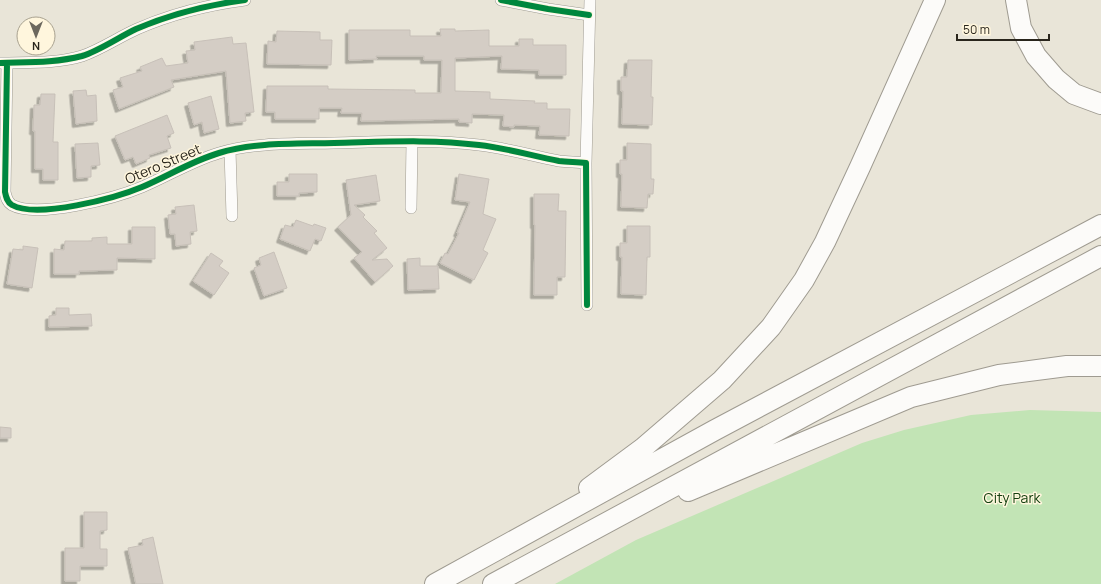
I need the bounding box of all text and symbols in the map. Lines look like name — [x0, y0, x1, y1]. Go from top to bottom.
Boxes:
north arrow — [16, 16, 56, 56]
scale bar — [957, 16, 1049, 42]
text: 50 m — [963, 21, 990, 38]
text: N — [32, 39, 40, 54]
street label: Otero Street — [122, 139, 204, 188]
park label: City Park — [984, 488, 1041, 507]

